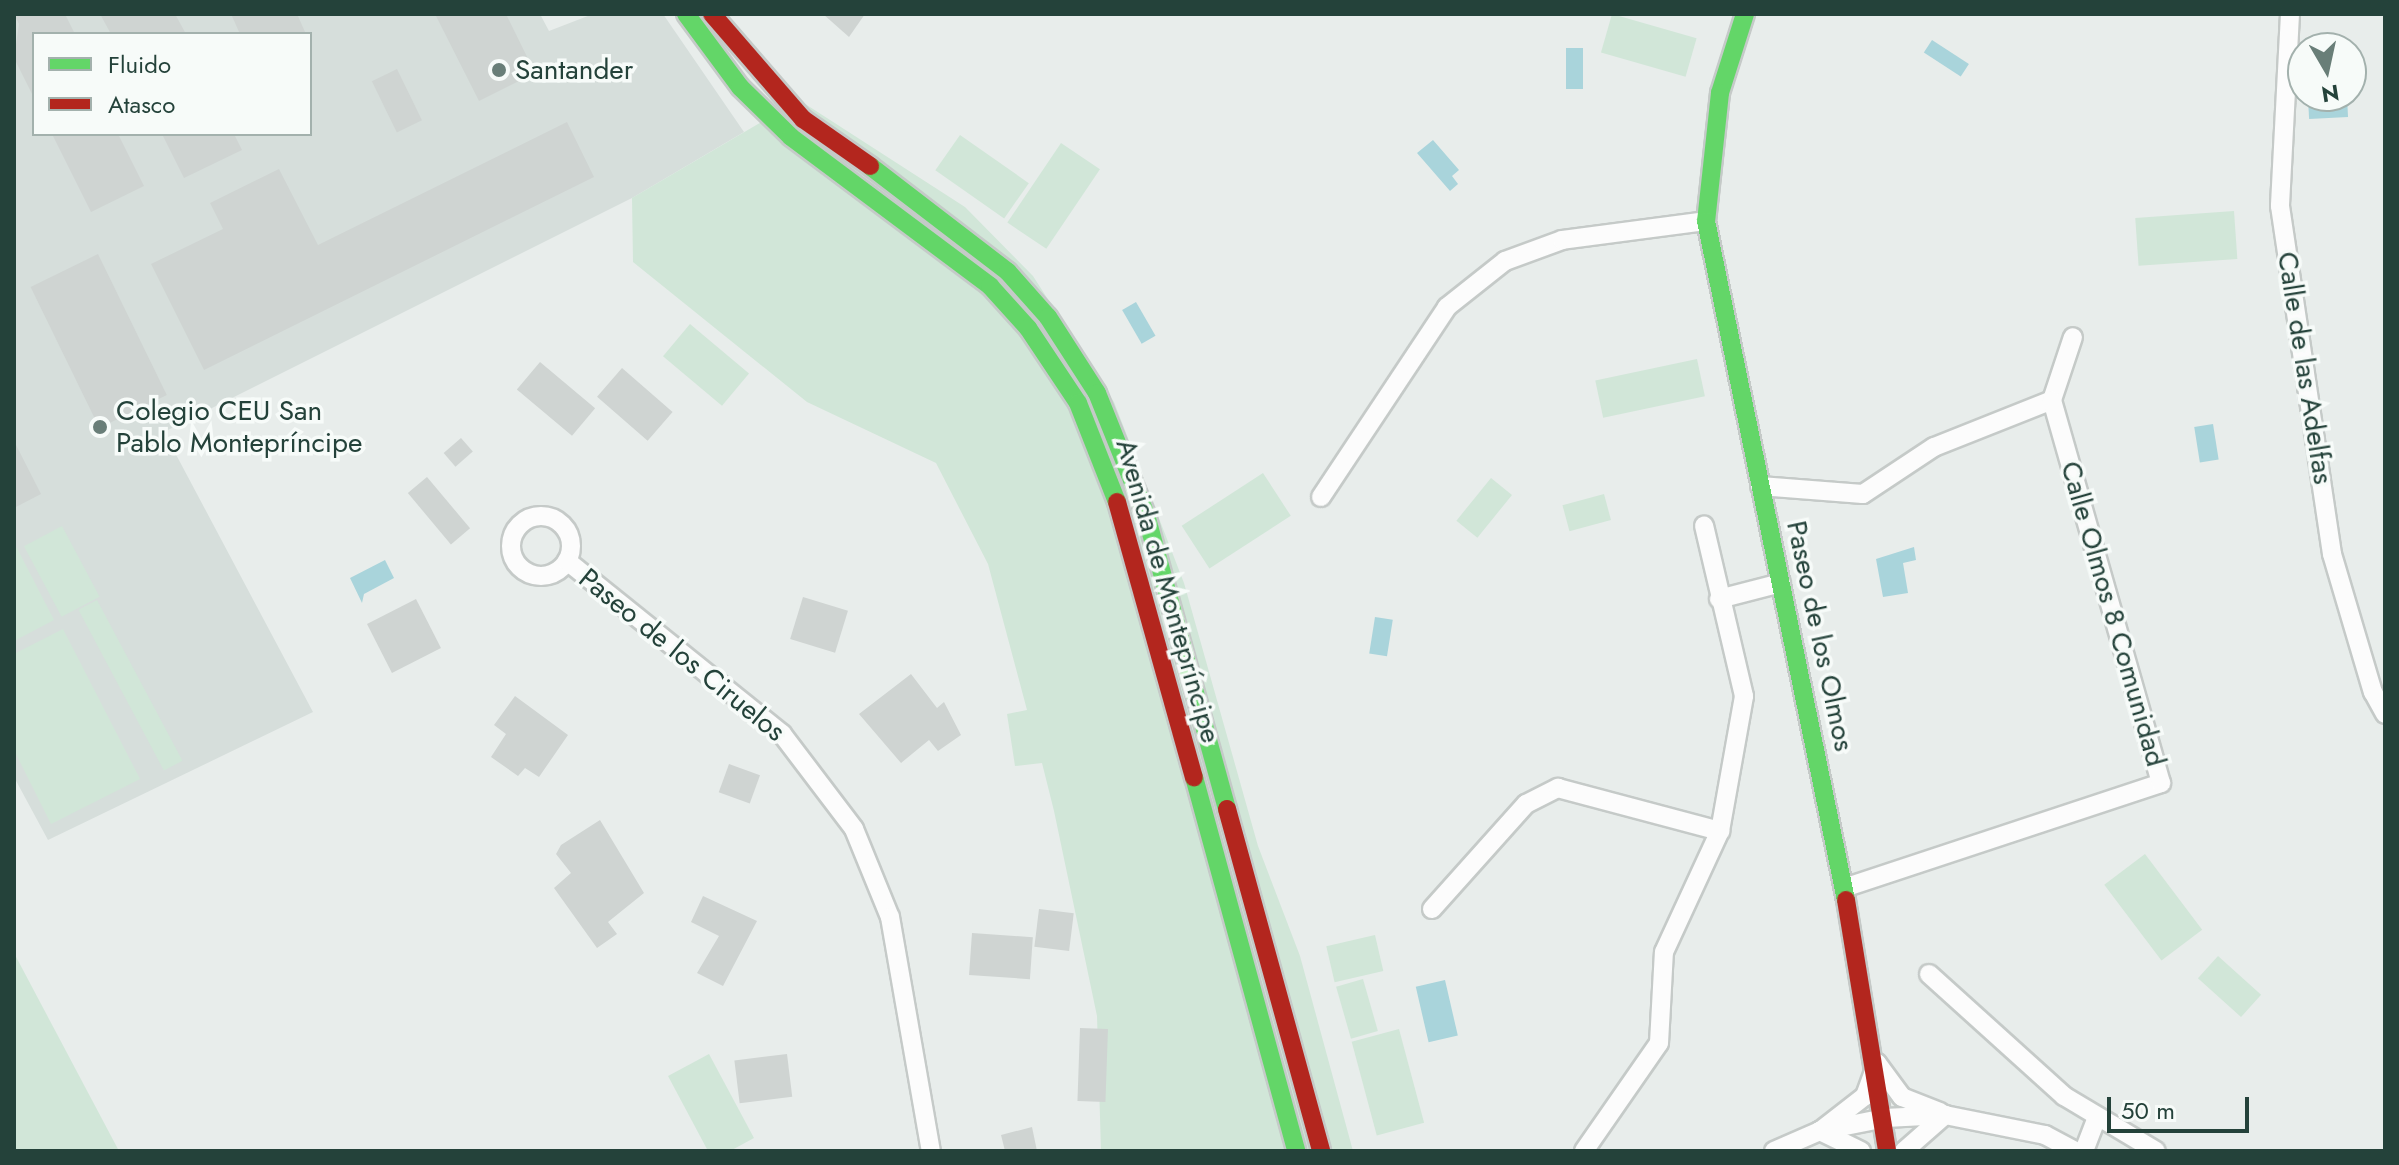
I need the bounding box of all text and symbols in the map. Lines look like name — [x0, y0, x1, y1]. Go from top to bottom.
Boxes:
legend — [32, 32, 312, 136]
north arrow — [2287, 32, 2367, 112]
text: Fluido — [108, 47, 171, 82]
place label: Santander — [515, 53, 633, 87]
marker: Santander — [490, 61, 508, 79]
text: N — [2319, 77, 2342, 111]
text: Atasco — [108, 87, 175, 122]
street label: Calle de las Adelfas — [2270, 249, 2340, 487]
place label: Colegio CEU San Pablo Montepríncipe — [116, 394, 362, 460]
marker: Colegio CEU San Pablo Montepríncipe — [91, 418, 109, 436]
street label: Avenida de Montepríncipe — [1109, 435, 1227, 747]
street label: Calle Olmos 8 Comunidad — [2053, 458, 2173, 770]
street label: Paseo de los Olmos — [1779, 518, 1861, 754]
street label: Paseo de los Ciruelos — [572, 561, 792, 749]
scale bar — [2111, 1081, 2253, 1131]
text: 50 m — [2121, 1093, 2175, 1128]

